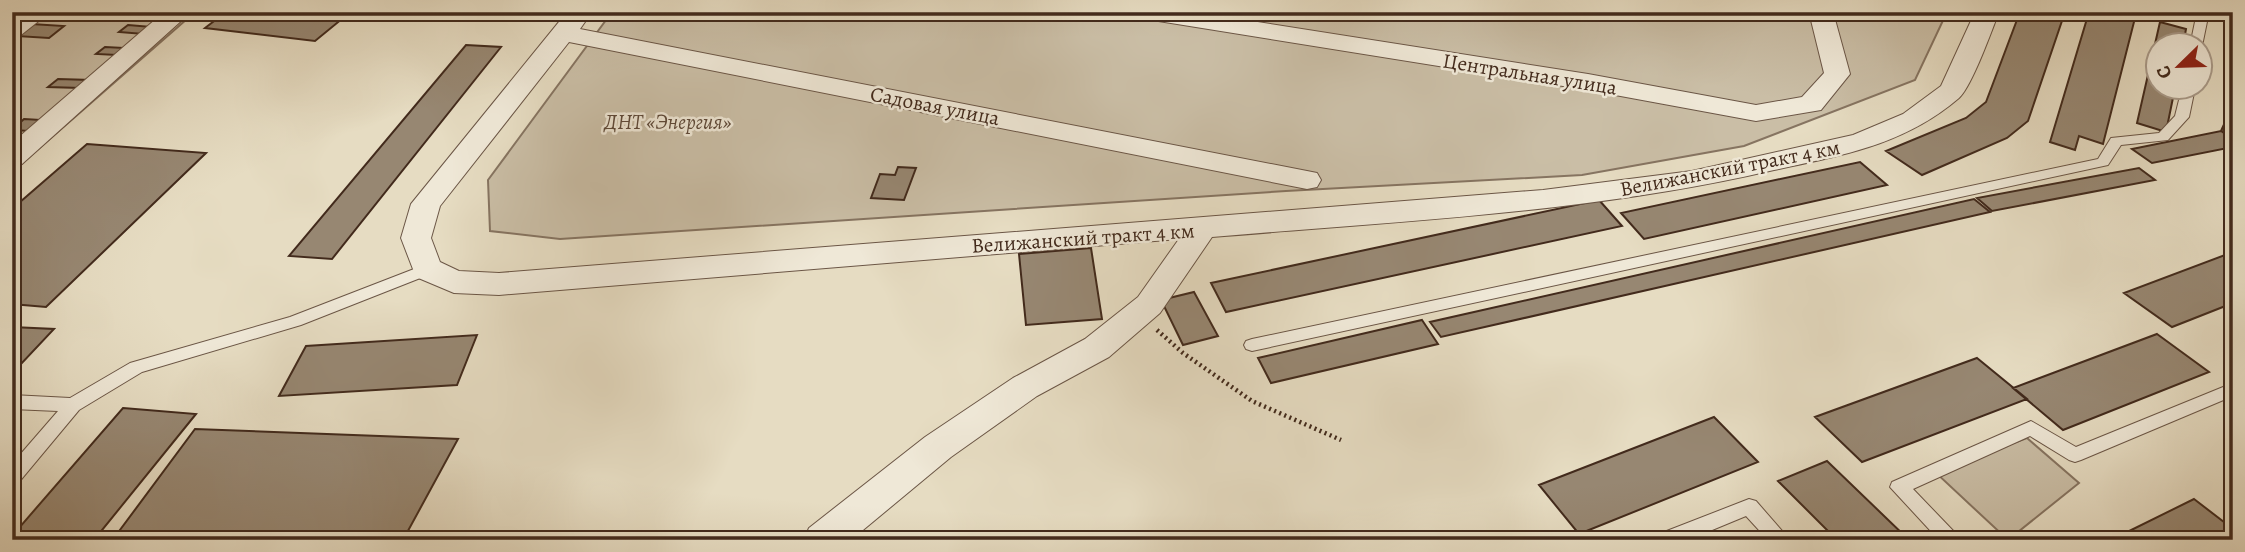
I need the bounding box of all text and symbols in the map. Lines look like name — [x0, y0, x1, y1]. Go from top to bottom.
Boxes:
north arrow — [2144, 32, 2214, 102]
street label: Центральная улица — [1441, 46, 1620, 102]
text: С — [2150, 62, 2179, 83]
street label: Садовая улица — [868, 80, 1002, 132]
park label: ДНТ «Энергия» — [603, 108, 732, 136]
street label: Велижанский тракт 4 км — [1618, 133, 1842, 203]
street label: Велижанский тракт 4 км — [970, 216, 1196, 260]

